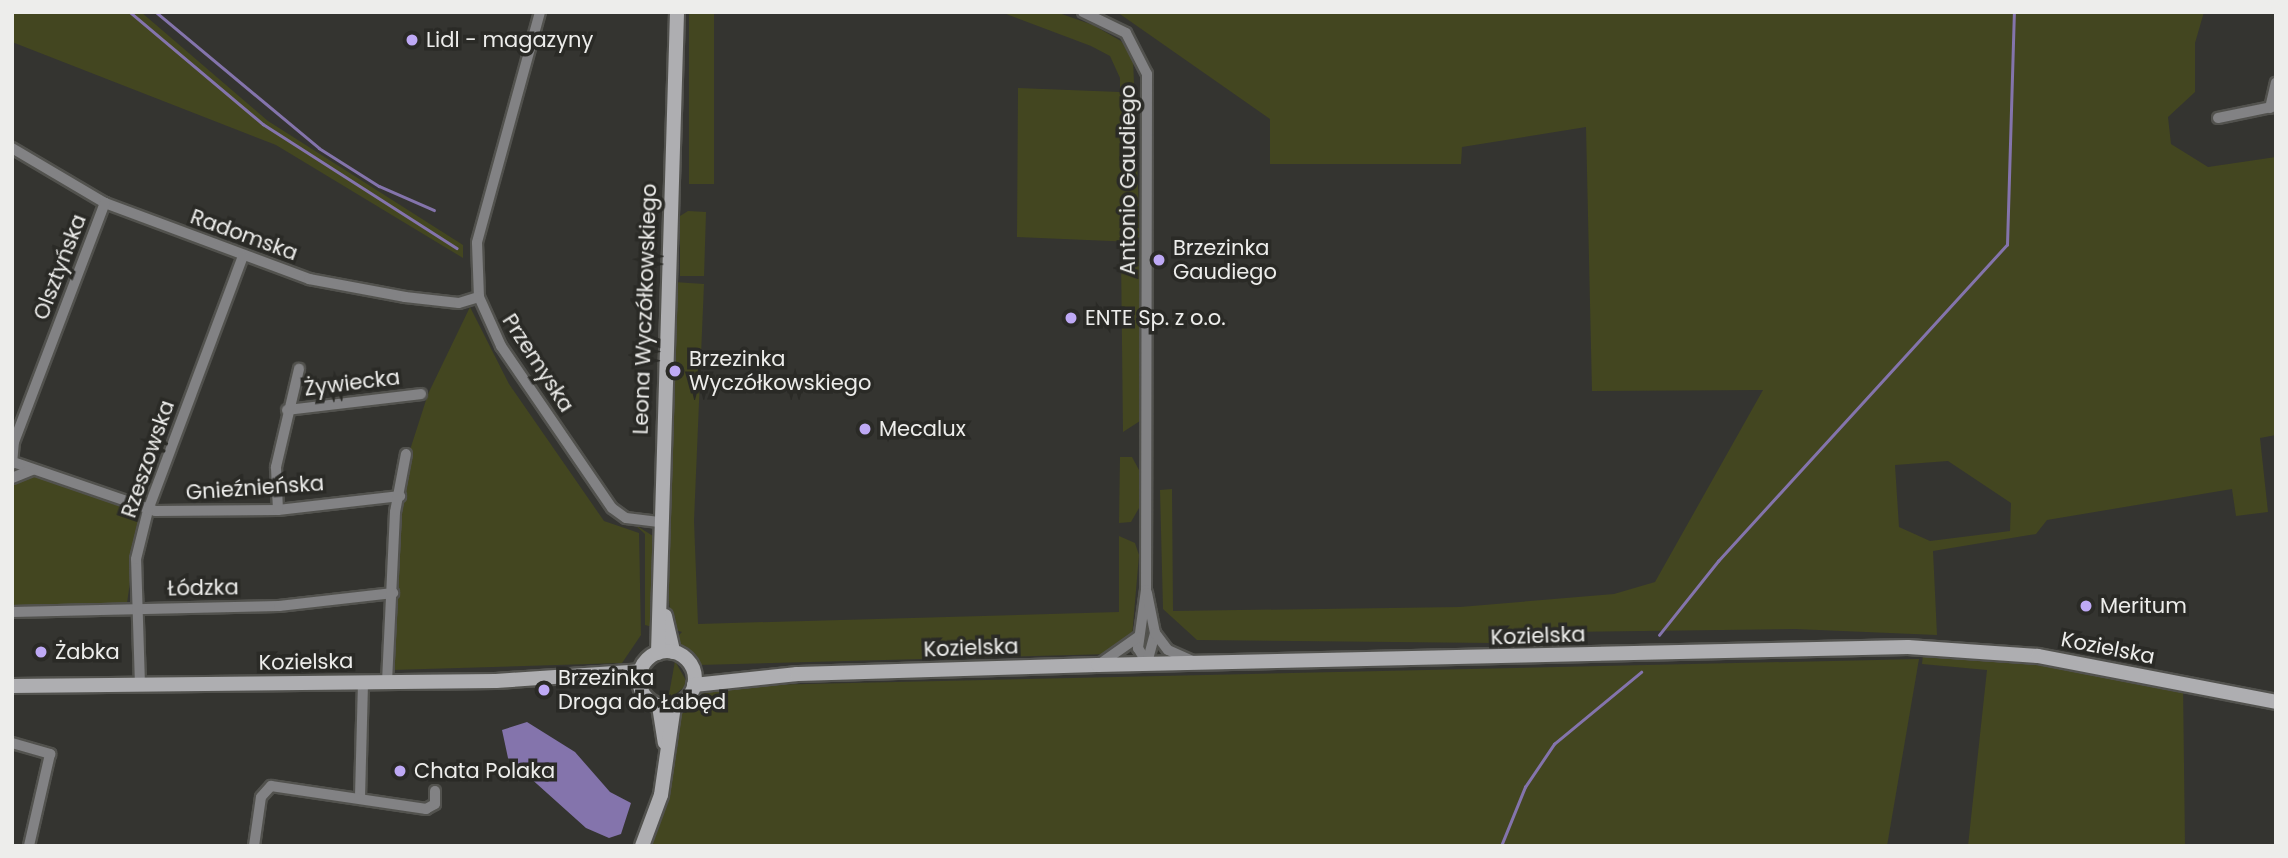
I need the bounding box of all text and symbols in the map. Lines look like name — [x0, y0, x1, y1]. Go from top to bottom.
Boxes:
place label: Lidl - magazyny — [426, 27, 593, 53]
marker: Lidl - magazyny — [404, 32, 420, 48]
street label: Antonio Gaudiego — [1115, 85, 1141, 275]
street label: Leona Wyczółkowskiego — [628, 183, 662, 435]
street label: Radomska — [187, 204, 301, 266]
street label: Olsztyńska — [28, 211, 92, 323]
place label: Brzezinka Gaudiego — [1173, 235, 1277, 285]
marker: Brzezinka Gaudiego — [1151, 252, 1167, 268]
place label: ENTE Sp. z o.o. — [1085, 305, 1226, 331]
street label: Przemyska — [497, 309, 579, 417]
marker: ENTE Sp. z o.o. — [1063, 310, 1079, 326]
place label: Brzezinka Wyczółkowskiego — [689, 346, 871, 396]
marker: Brzezinka Wyczółkowskiego — [667, 363, 683, 379]
street label: Żywiecka — [303, 365, 401, 401]
street label: Rzeszowska — [116, 397, 180, 521]
place label: Mecalux — [879, 416, 966, 442]
marker: Mecalux — [857, 421, 873, 437]
street label: Gnieźnieńska — [185, 471, 325, 505]
street label: Łódzka — [167, 575, 239, 601]
place label: Meritum — [2100, 593, 2187, 619]
marker: Meritum — [2078, 598, 2094, 614]
street label: Kozielska — [1490, 622, 1586, 650]
street label: Kozielska — [2059, 627, 2157, 669]
street label: Kozielska — [923, 634, 1019, 662]
place label: Żabka — [55, 639, 120, 665]
marker: Żabka — [33, 644, 49, 660]
street label: Kozielska — [258, 649, 354, 675]
place label: Brzezinka Droga do Łabęd — [558, 665, 726, 715]
marker: Brzezinka Droga do Łabęd — [536, 682, 552, 698]
place label: Chata Polaka — [414, 758, 555, 784]
marker: Chata Polaka — [392, 763, 408, 779]

